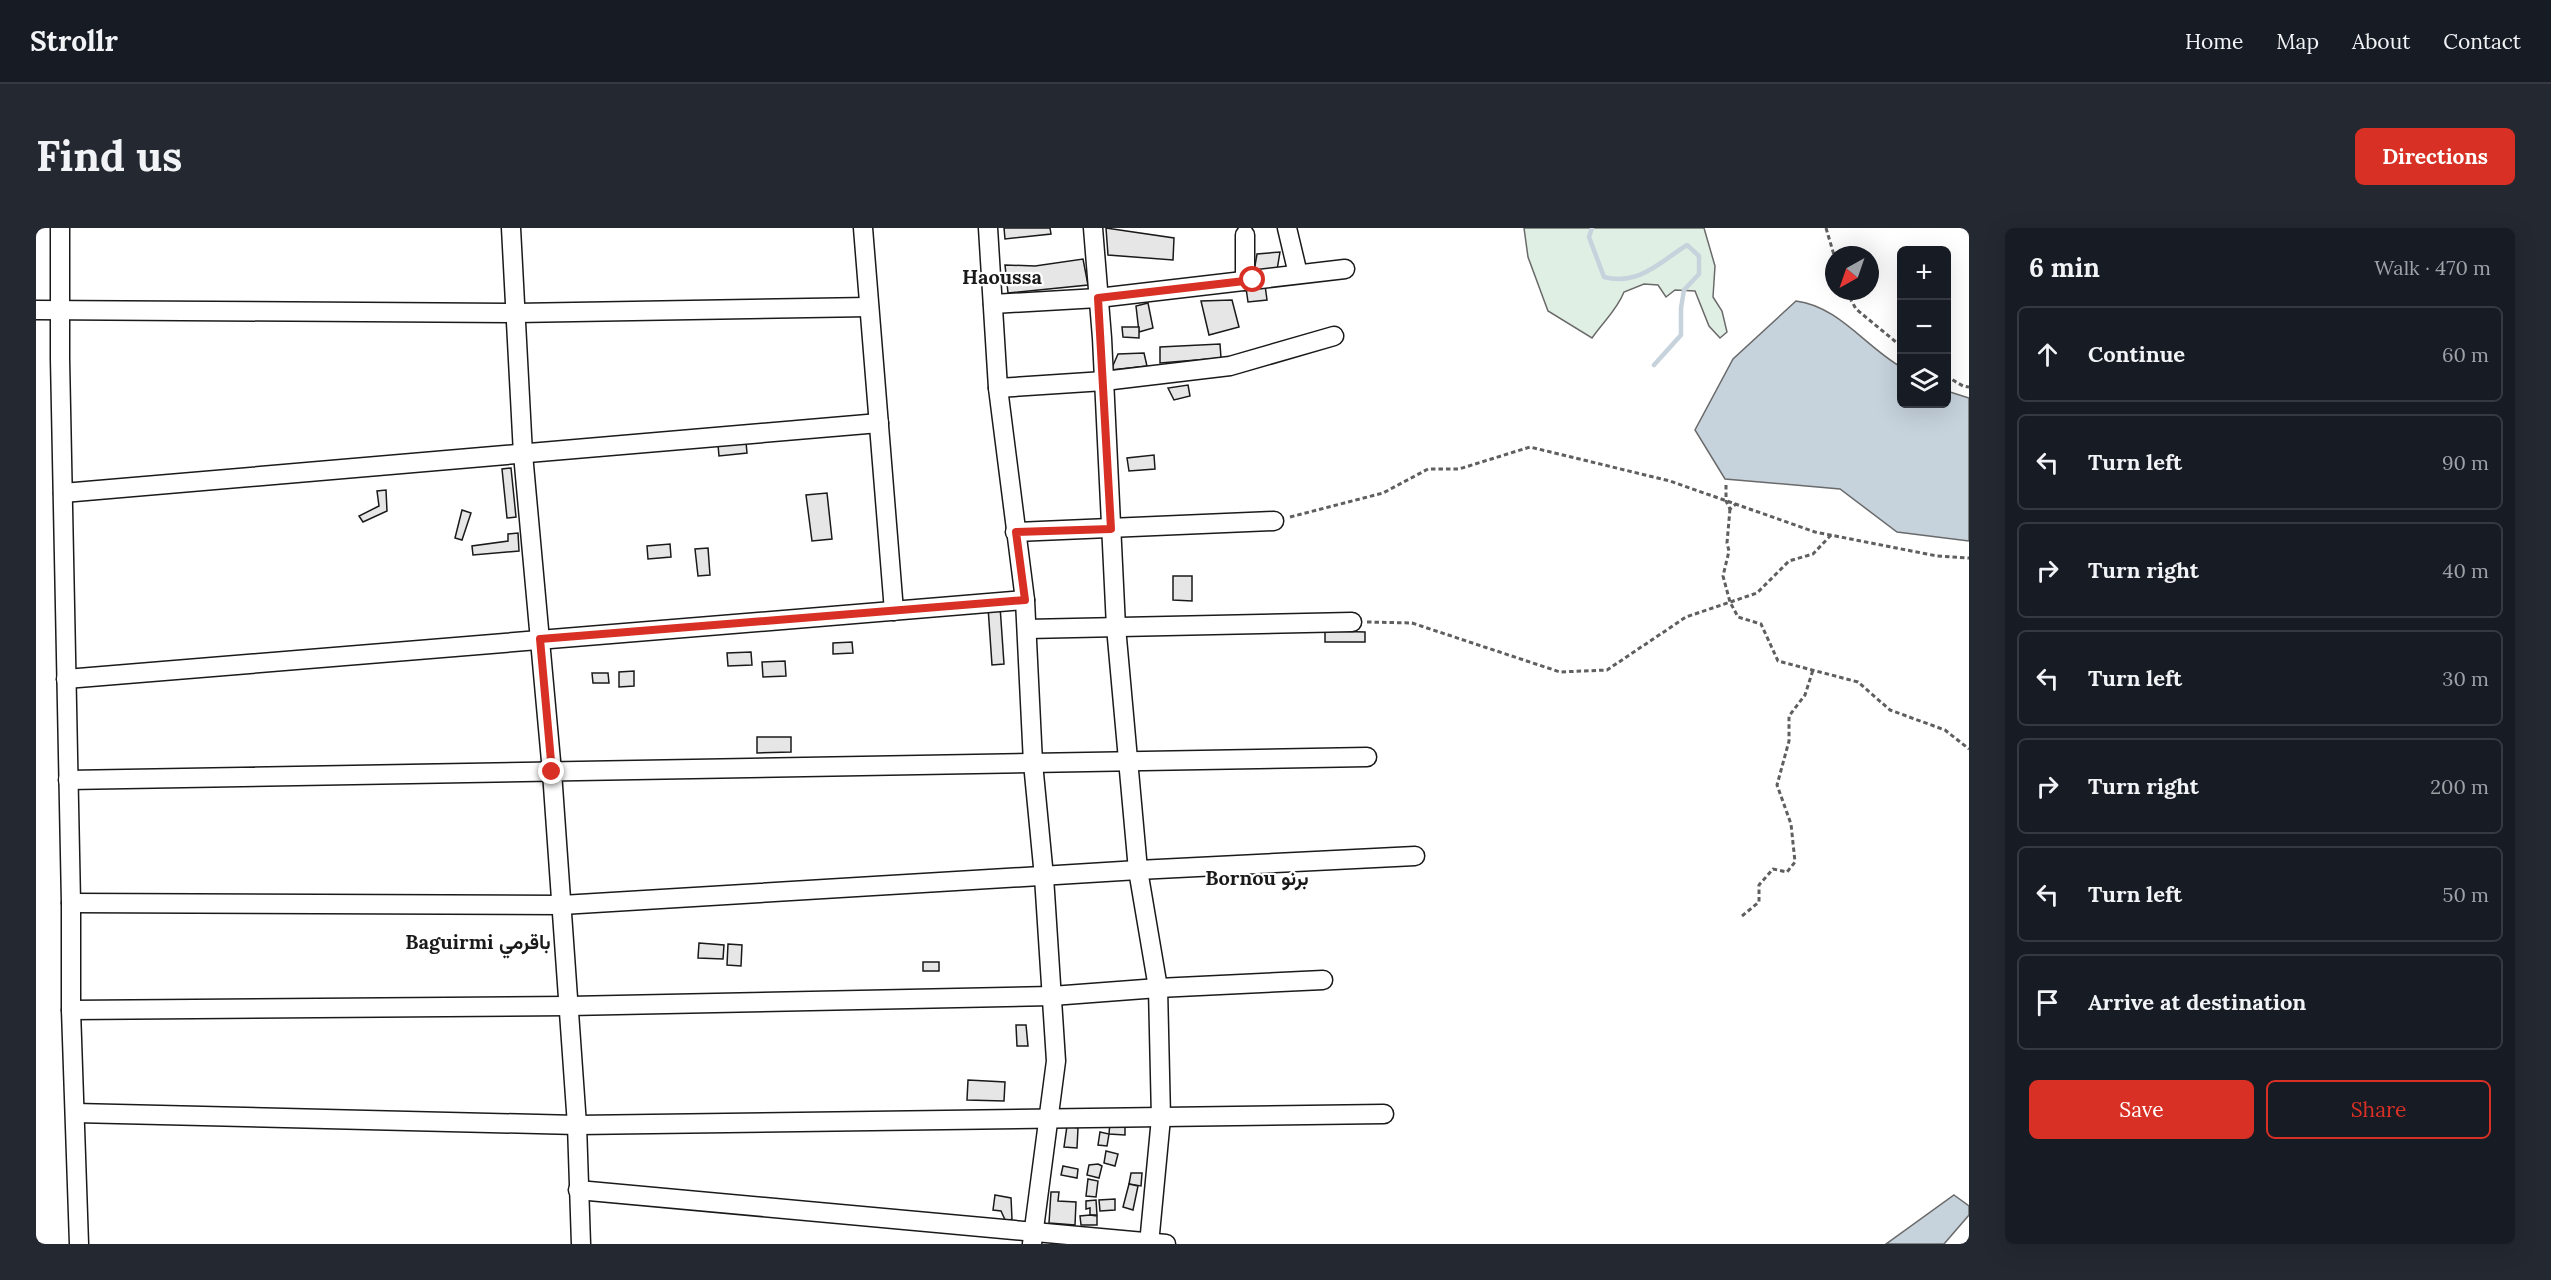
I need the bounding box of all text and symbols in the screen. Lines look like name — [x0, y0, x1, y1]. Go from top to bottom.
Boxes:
text: Strollr — [30, 23, 118, 59]
text: Home — [2185, 28, 2243, 55]
text: Map — [2276, 28, 2319, 55]
text: About — [2352, 28, 2410, 55]
text: Contact — [2443, 28, 2521, 55]
button: Directions — [2355, 128, 2515, 185]
text: Find us — [36, 129, 182, 183]
north arrow — [1825, 246, 1879, 300]
map controls — [1897, 246, 1951, 408]
button: + — [1897, 246, 1951, 300]
text: 6 min — [2029, 251, 2100, 284]
text: Walk · 470 m — [2374, 255, 2491, 280]
district label: Haoussa — [962, 264, 1042, 289]
route start — [1239, 266, 1265, 292]
button: − — [1897, 300, 1951, 354]
icon: ahead — [2031, 338, 2064, 371]
text: Continue — [2088, 340, 2185, 368]
text: 60 m — [2442, 342, 2489, 367]
button: layers — [1897, 354, 1951, 408]
icon: left — [2031, 446, 2064, 479]
text: Turn left — [2088, 448, 2182, 476]
text: 90 m — [2442, 450, 2489, 475]
icon: right — [2031, 554, 2064, 587]
text: Turn right — [2088, 556, 2199, 584]
text: 40 m — [2443, 558, 2489, 583]
icon: left — [2031, 662, 2064, 695]
text: Turn left — [2088, 664, 2182, 692]
text: 30 m — [2442, 666, 2489, 691]
route end — [538, 758, 564, 784]
icon: right — [2031, 770, 2064, 803]
text: Turn right — [2088, 772, 2199, 800]
text: 200 m — [2430, 774, 2489, 799]
district label: Bornou برنو — [1205, 865, 1309, 891]
icon: left — [2031, 878, 2064, 911]
text: Turn left — [2088, 880, 2182, 908]
text: 50 m — [2443, 882, 2489, 907]
district label: Baguirmi باقرمي — [405, 929, 551, 959]
icon: arrive — [2031, 986, 2064, 1019]
text: Arrive at destination — [2088, 988, 2306, 1016]
button: Save — [2029, 1080, 2254, 1139]
button: Share — [2266, 1080, 2491, 1139]

